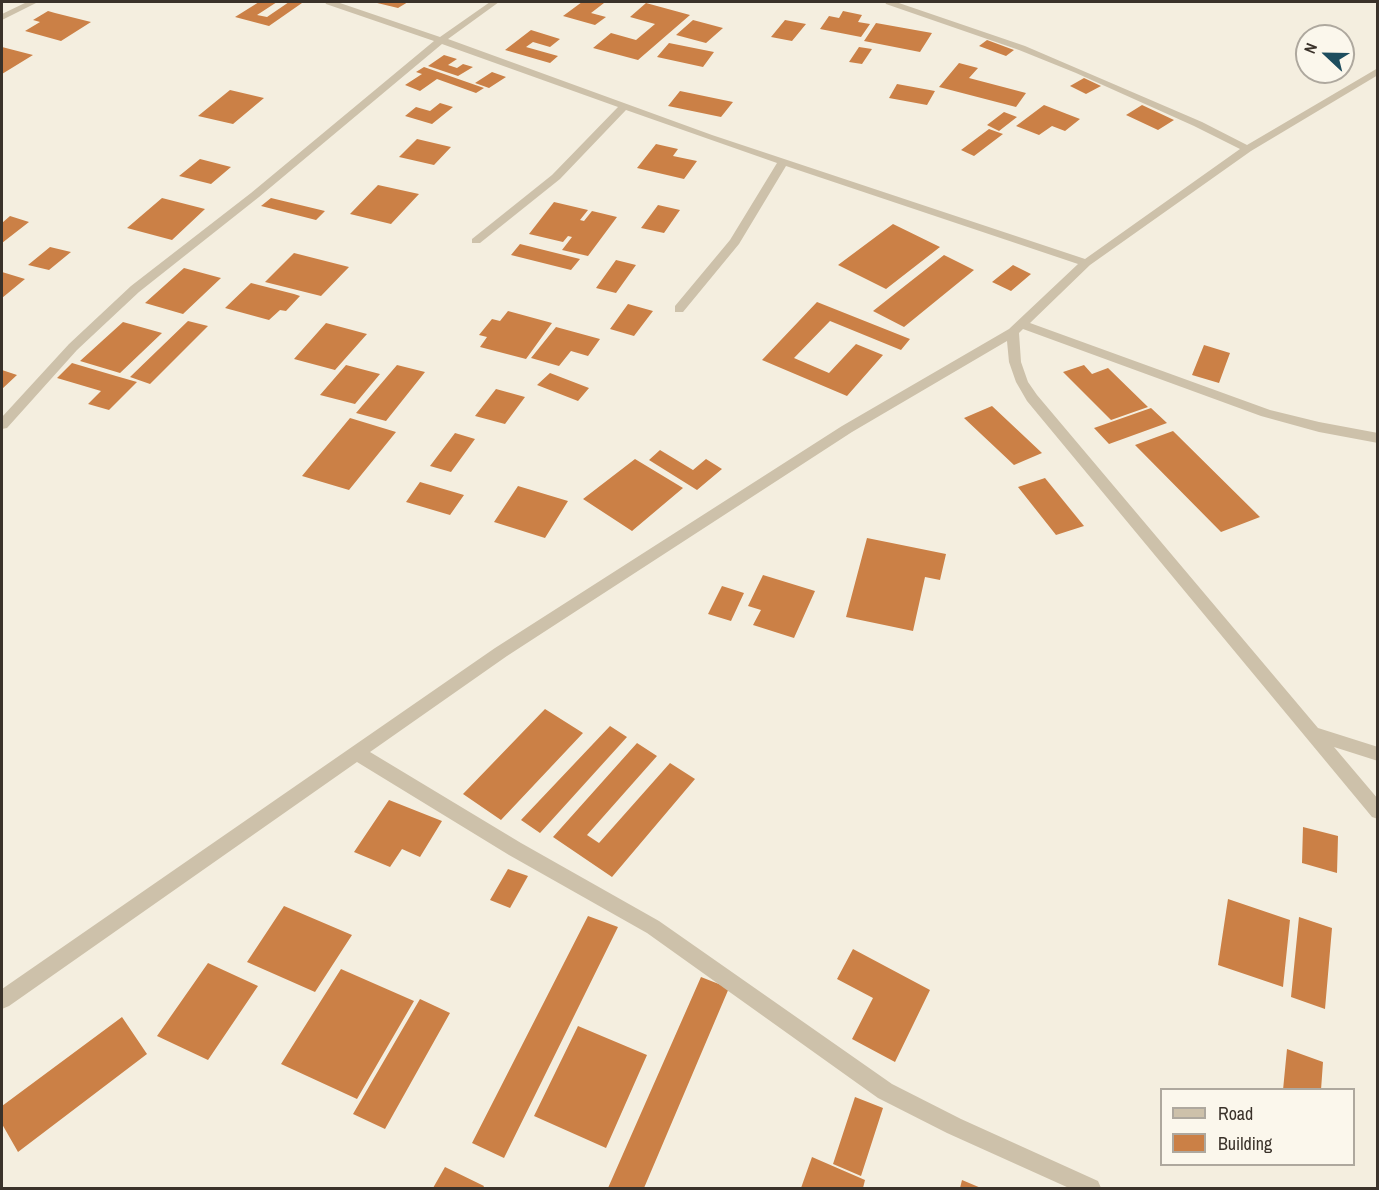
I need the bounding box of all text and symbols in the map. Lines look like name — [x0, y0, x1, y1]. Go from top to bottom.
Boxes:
north arrow — [1295, 24, 1355, 84]
text: N — [1298, 39, 1322, 57]
legend — [1160, 1088, 1355, 1166]
text: Road — [1218, 1101, 1253, 1126]
text: Building — [1218, 1131, 1272, 1156]

